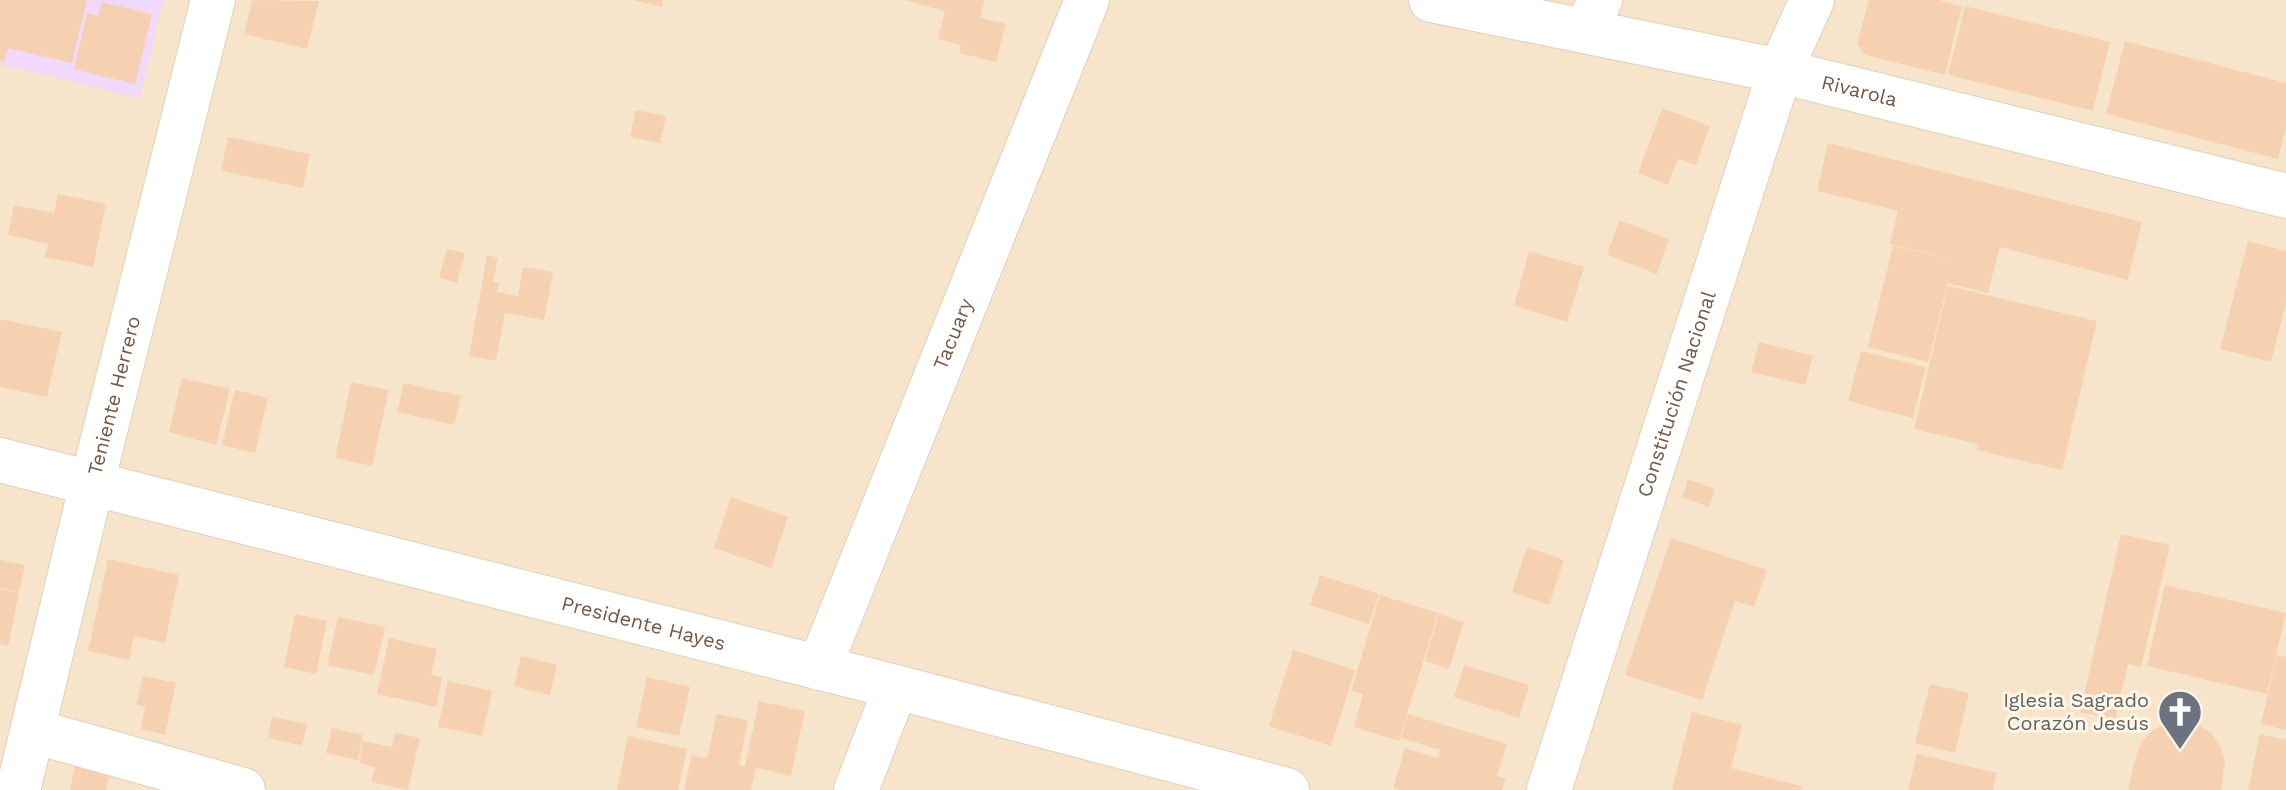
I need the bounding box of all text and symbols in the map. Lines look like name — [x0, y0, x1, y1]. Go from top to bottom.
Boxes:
street label: Rivarola — [1819, 70, 1900, 112]
street label: Constitución Nacional — [1632, 288, 1721, 500]
street label: Tacuary — [928, 294, 978, 373]
street label: Teniente Herrero — [82, 313, 145, 478]
street label: Presidente Hayes — [559, 591, 728, 655]
place label: Iglesia Sagrado Corazón Jesús — [2003, 688, 2149, 735]
church icon: Iglesia Sagrado Corazón Jesús — [2156, 688, 2204, 751]

